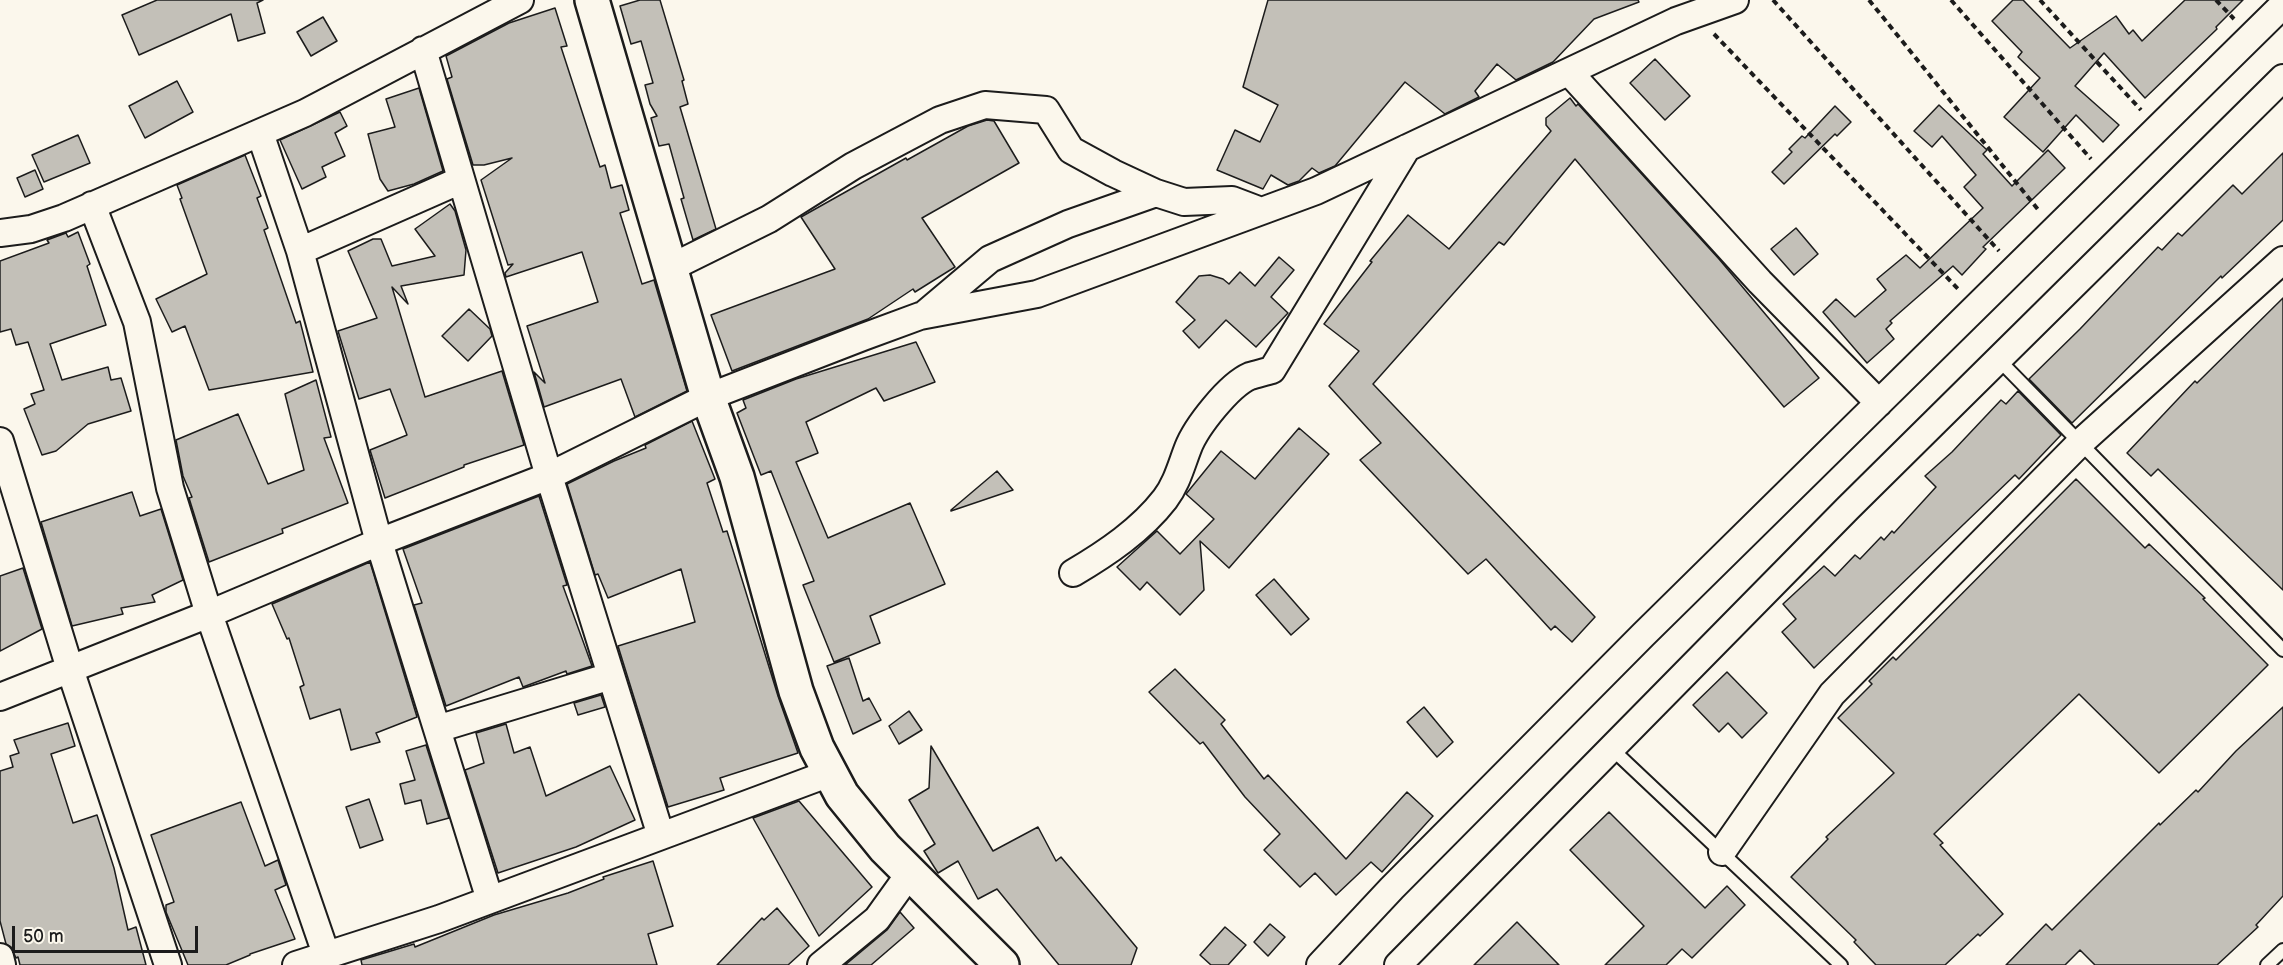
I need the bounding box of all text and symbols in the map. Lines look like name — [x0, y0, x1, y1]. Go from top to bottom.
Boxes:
scale bar — [15, 914, 201, 952]
text: 50 m — [23, 926, 64, 947]

